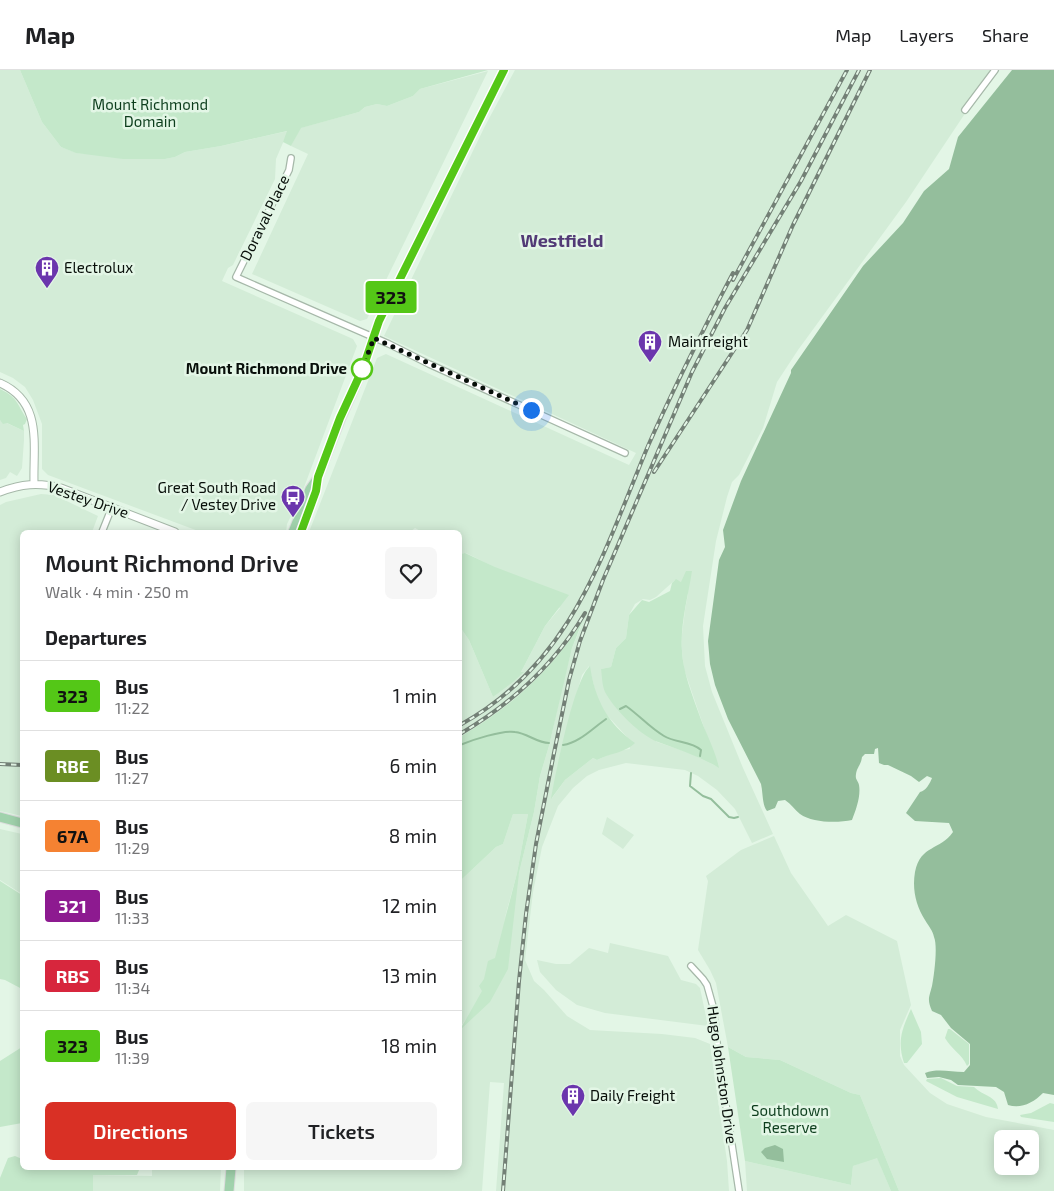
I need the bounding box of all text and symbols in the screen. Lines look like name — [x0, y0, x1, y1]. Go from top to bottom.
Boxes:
text: Map — [25, 20, 75, 49]
text: Map — [835, 24, 871, 46]
text: Layers — [899, 24, 954, 46]
text: Share — [982, 24, 1029, 46]
park label: Mount Richmond Domain — [92, 95, 208, 130]
street label: Doraval Place — [236, 172, 293, 263]
district label: Westfield — [520, 229, 604, 251]
building icon: Electrolux — [34, 255, 60, 289]
place label: Electrolux — [64, 258, 133, 276]
line badge: 323 — [362, 281, 420, 313]
text: 323 — [376, 286, 406, 308]
building icon: Mainfreight — [637, 329, 663, 363]
place label: Mainfreight — [668, 332, 748, 350]
marker: Mount Richmond Drive — [351, 358, 373, 380]
place label: Mount Richmond Drive — [186, 359, 347, 377]
your location — [519, 398, 544, 423]
street label: Vestey Drive — [45, 477, 131, 521]
place label: Great South Road / Vestey Drive — [158, 478, 276, 513]
bus stop icon: Great South Road / Vestey Drive — [280, 484, 306, 518]
button: heart — [385, 547, 437, 599]
text: Mount Richmond Drive — [45, 548, 299, 577]
text: Walk · 4 min · 250 m — [45, 582, 189, 601]
text: Departures — [45, 626, 147, 649]
text: Bus — [115, 675, 149, 698]
text: 1 min — [393, 684, 437, 707]
text: 323 — [57, 685, 88, 707]
text: 11:22 — [115, 698, 150, 717]
text: Bus — [115, 745, 149, 768]
text: 6 min — [389, 754, 437, 777]
text: RBE — [56, 755, 89, 777]
text: 11:27 — [115, 768, 149, 787]
text: Bus — [115, 815, 149, 838]
text: 8 min — [389, 824, 437, 847]
text: 67A — [57, 825, 88, 847]
text: 11:29 — [115, 838, 150, 857]
text: Bus — [115, 885, 149, 908]
text: 12 min — [382, 894, 437, 917]
text: 321 — [58, 895, 87, 917]
text: 11:33 — [115, 908, 149, 927]
text: Bus — [115, 955, 149, 978]
text: 13 min — [382, 964, 437, 987]
text: RBS — [56, 965, 89, 987]
text: 11:34 — [115, 978, 150, 997]
street label: Hugo Johnston Drive — [704, 1005, 742, 1145]
text: Bus — [115, 1025, 149, 1048]
text: 18 min — [381, 1034, 437, 1057]
text: 323 — [57, 1035, 88, 1057]
text: 11:39 — [115, 1048, 150, 1067]
building icon: Daily Freight — [560, 1083, 586, 1117]
place label: Daily Freight — [590, 1086, 676, 1104]
park label: Southdown Reserve — [751, 1101, 829, 1136]
button: Directions — [45, 1102, 236, 1160]
button: Tickets — [246, 1102, 437, 1160]
map controls — [994, 1130, 1039, 1175]
button: locate — [994, 1130, 1039, 1175]

